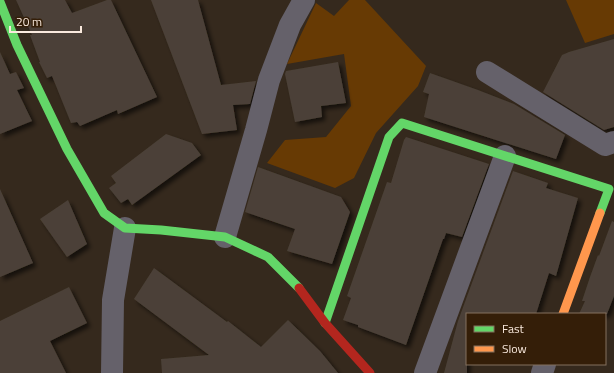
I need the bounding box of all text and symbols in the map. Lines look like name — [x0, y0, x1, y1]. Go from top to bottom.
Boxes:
scale bar — [10, 8, 81, 34]
text: 20 m — [16, 12, 42, 31]
legend — [466, 313, 606, 365]
text: Fast — [502, 319, 525, 338]
text: Slow — [502, 339, 527, 358]

